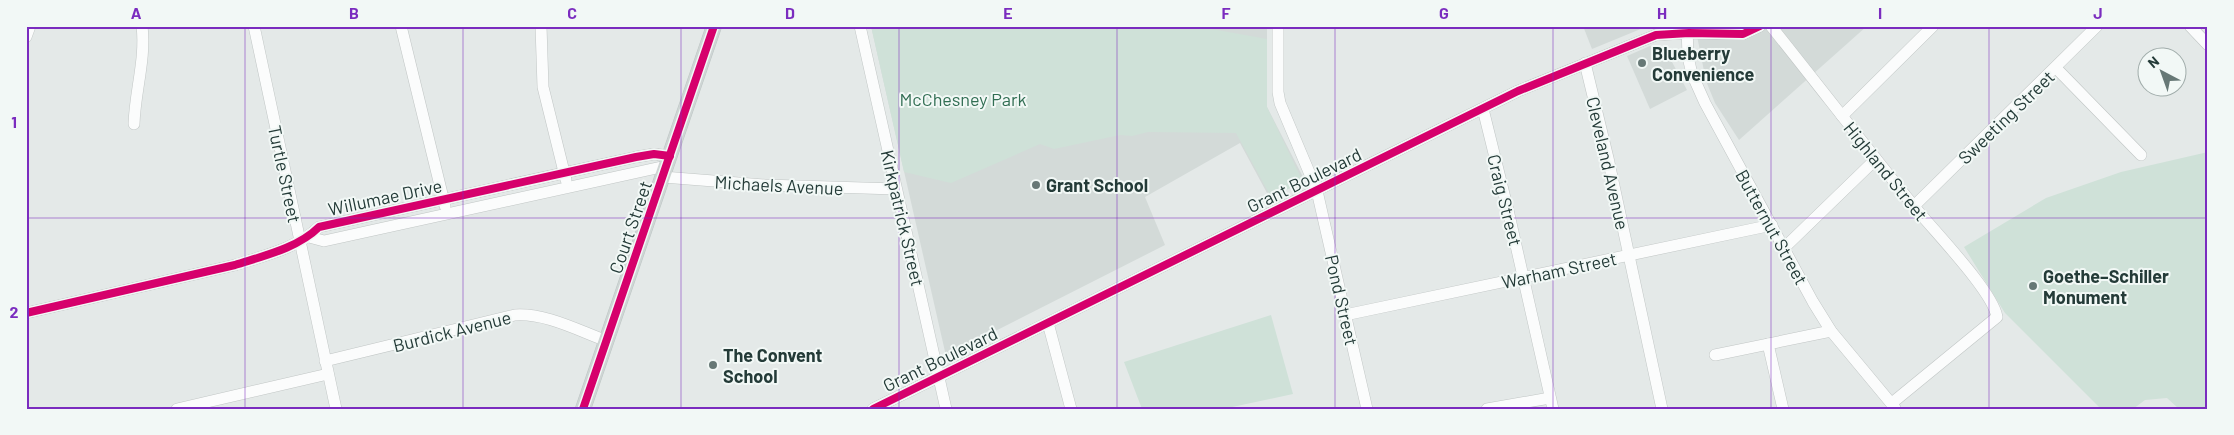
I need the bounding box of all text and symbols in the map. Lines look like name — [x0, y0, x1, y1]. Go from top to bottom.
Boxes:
text: A — [131, 3, 142, 22]
text: B — [349, 3, 359, 22]
text: C — [567, 3, 577, 22]
text: D — [785, 3, 795, 22]
text: E — [1003, 3, 1013, 22]
text: F — [1222, 3, 1231, 22]
text: G — [1439, 3, 1449, 22]
text: H — [1657, 3, 1667, 22]
text: I — [1878, 3, 1882, 22]
text: J — [2093, 3, 2103, 22]
place label: Blueberry Convenience — [1652, 42, 1755, 85]
north arrow — [2136, 48, 2186, 98]
text: N — [2144, 52, 2162, 71]
marker: Blueberry Convenience — [1636, 57, 1648, 69]
street label: Sweeting Street — [1953, 66, 2059, 168]
park label: McChesney Park — [899, 88, 1027, 110]
street label: Cleveland Avenue — [1582, 94, 1634, 232]
text: 1 — [11, 112, 17, 131]
street label: Highland Street — [1839, 117, 1933, 225]
street label: Turtle Street — [264, 123, 306, 225]
street label: Grant Boulevard — [1243, 143, 1365, 217]
street label: Kirkpatrick Street — [877, 148, 929, 288]
street label: Craig Street — [1483, 152, 1527, 248]
street label: Butternut Street — [1731, 166, 1813, 288]
street label: Michaels Avenue — [714, 171, 844, 199]
street label: Willumae Drive — [326, 174, 444, 220]
place label: Grant School — [1046, 174, 1148, 196]
street label: Court Street — [604, 178, 656, 276]
marker: Grant School — [1030, 179, 1042, 191]
street label: Warham Street — [1499, 247, 1619, 293]
street label: Pond Street — [1321, 253, 1363, 347]
place label: Goethe–Schiller Monument — [2043, 265, 2169, 308]
marker: Goethe–Schiller Monument — [2027, 280, 2039, 292]
text: 2 — [10, 302, 19, 321]
street label: Burdick Avenue — [391, 306, 513, 356]
street label: Grant Boulevard — [879, 322, 1001, 396]
place label: The Convent School — [723, 344, 823, 387]
marker: The Convent School — [707, 359, 719, 371]

